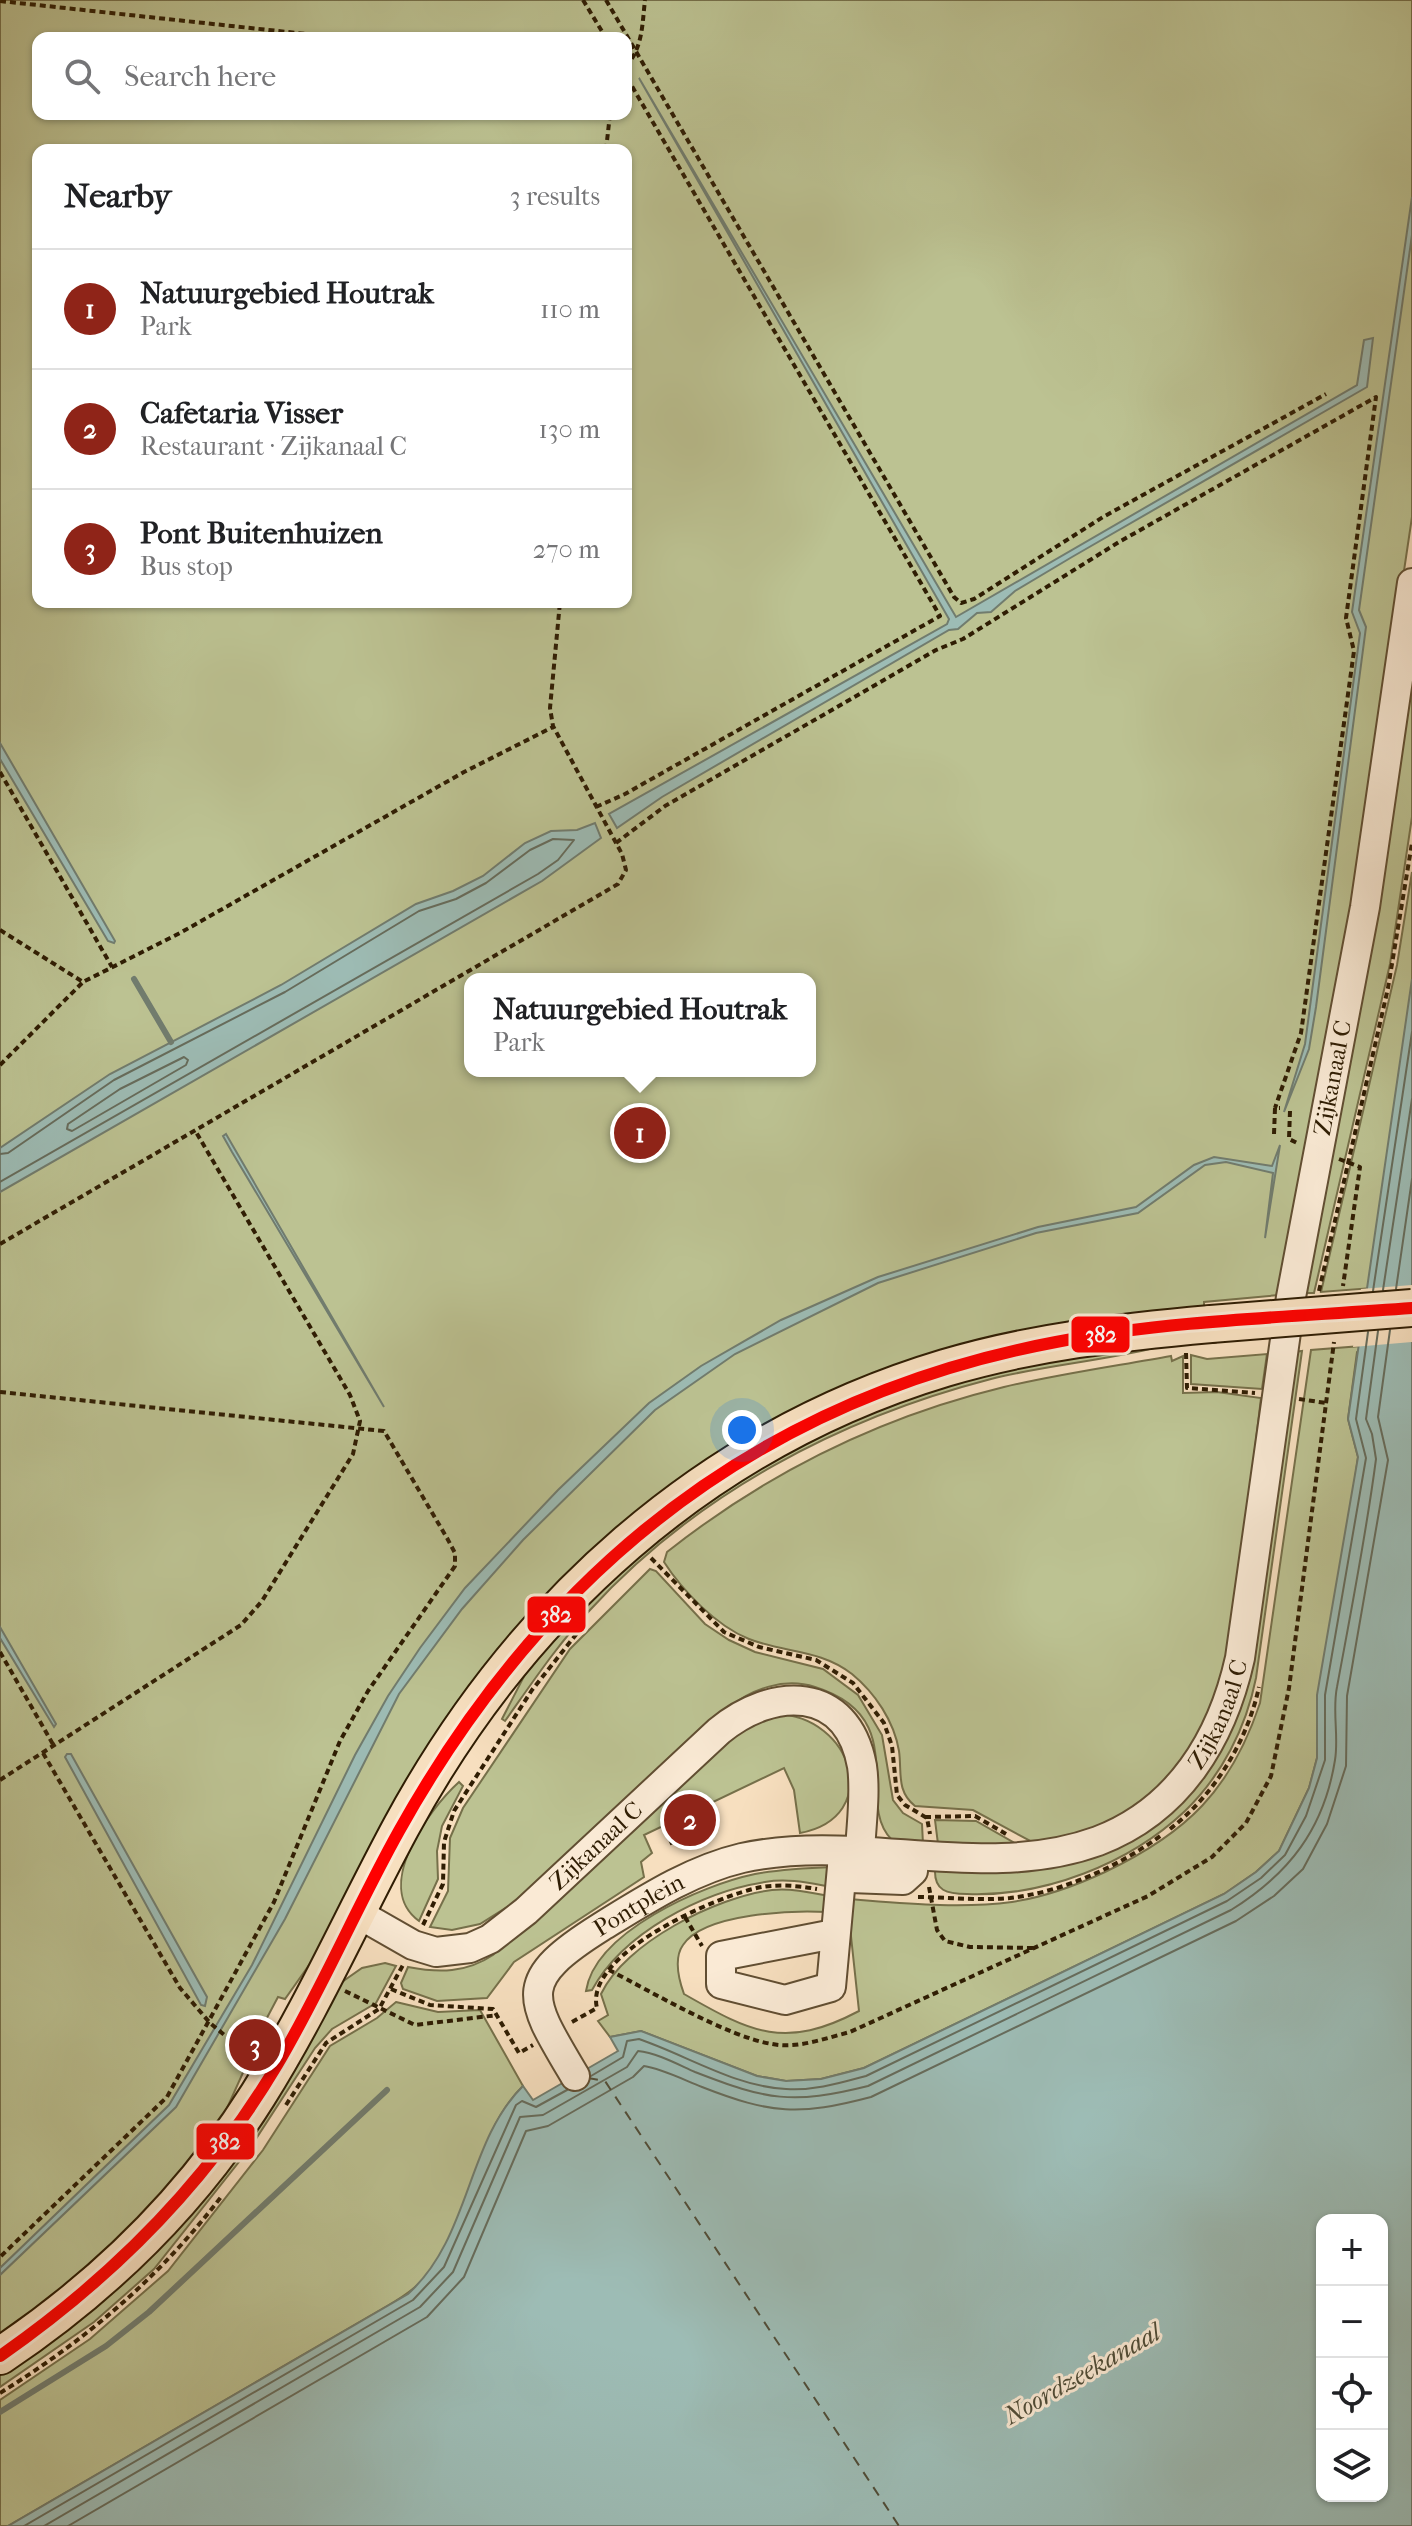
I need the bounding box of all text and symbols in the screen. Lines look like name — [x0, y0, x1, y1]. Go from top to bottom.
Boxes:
search box — [32, 32, 632, 120]
icon: search — [60, 54, 104, 98]
text: Search here — [124, 59, 276, 94]
text: Nearby — [64, 176, 171, 216]
text: 3 results — [510, 181, 600, 212]
text: Natuurgebied Houtrak — [140, 276, 434, 311]
text: 1 — [85, 294, 95, 325]
text: 110 m — [540, 294, 600, 325]
text: Park — [140, 311, 192, 342]
text: Cafetaria Visser — [140, 396, 343, 431]
text: 2 — [83, 414, 97, 445]
text: 130 m — [539, 414, 600, 445]
text: Restaurant · Zijkanaal C — [140, 431, 407, 462]
text: Pont Buitenhuizen — [140, 516, 383, 551]
text: 3 — [85, 534, 95, 565]
text: 270 m — [533, 534, 600, 565]
text: Bus stop — [140, 551, 233, 582]
popup — [464, 973, 816, 1077]
text: Natuurgebied Houtrak — [493, 992, 787, 1027]
street label: Zijkanaal C — [1308, 1018, 1357, 1138]
text: Park — [493, 1027, 545, 1058]
pin: 1 — [614, 1103, 666, 1163]
line badge: 382 — [1070, 1315, 1131, 1354]
text: 382 — [1085, 1322, 1117, 1348]
your location — [722, 1410, 762, 1450]
line badge: 382 — [526, 1595, 587, 1634]
text: 382 — [540, 1602, 572, 1628]
street label: Zijkanaal C — [1182, 1657, 1253, 1775]
pin: 2 — [664, 1790, 716, 1850]
street label: Zijkanaal C — [544, 1796, 648, 1896]
street label: Pontplein — [588, 1867, 689, 1942]
pin: 3 — [229, 2015, 281, 2075]
line badge: 382 — [195, 2122, 256, 2161]
text: 382 — [209, 2129, 241, 2155]
map controls — [1316, 2214, 1388, 2502]
button: + — [1316, 2214, 1388, 2286]
button: − — [1316, 2286, 1388, 2358]
water label: Noordzeekanaal — [997, 2315, 1168, 2432]
button: locate — [1316, 2358, 1388, 2430]
button: layers — [1316, 2430, 1388, 2502]

